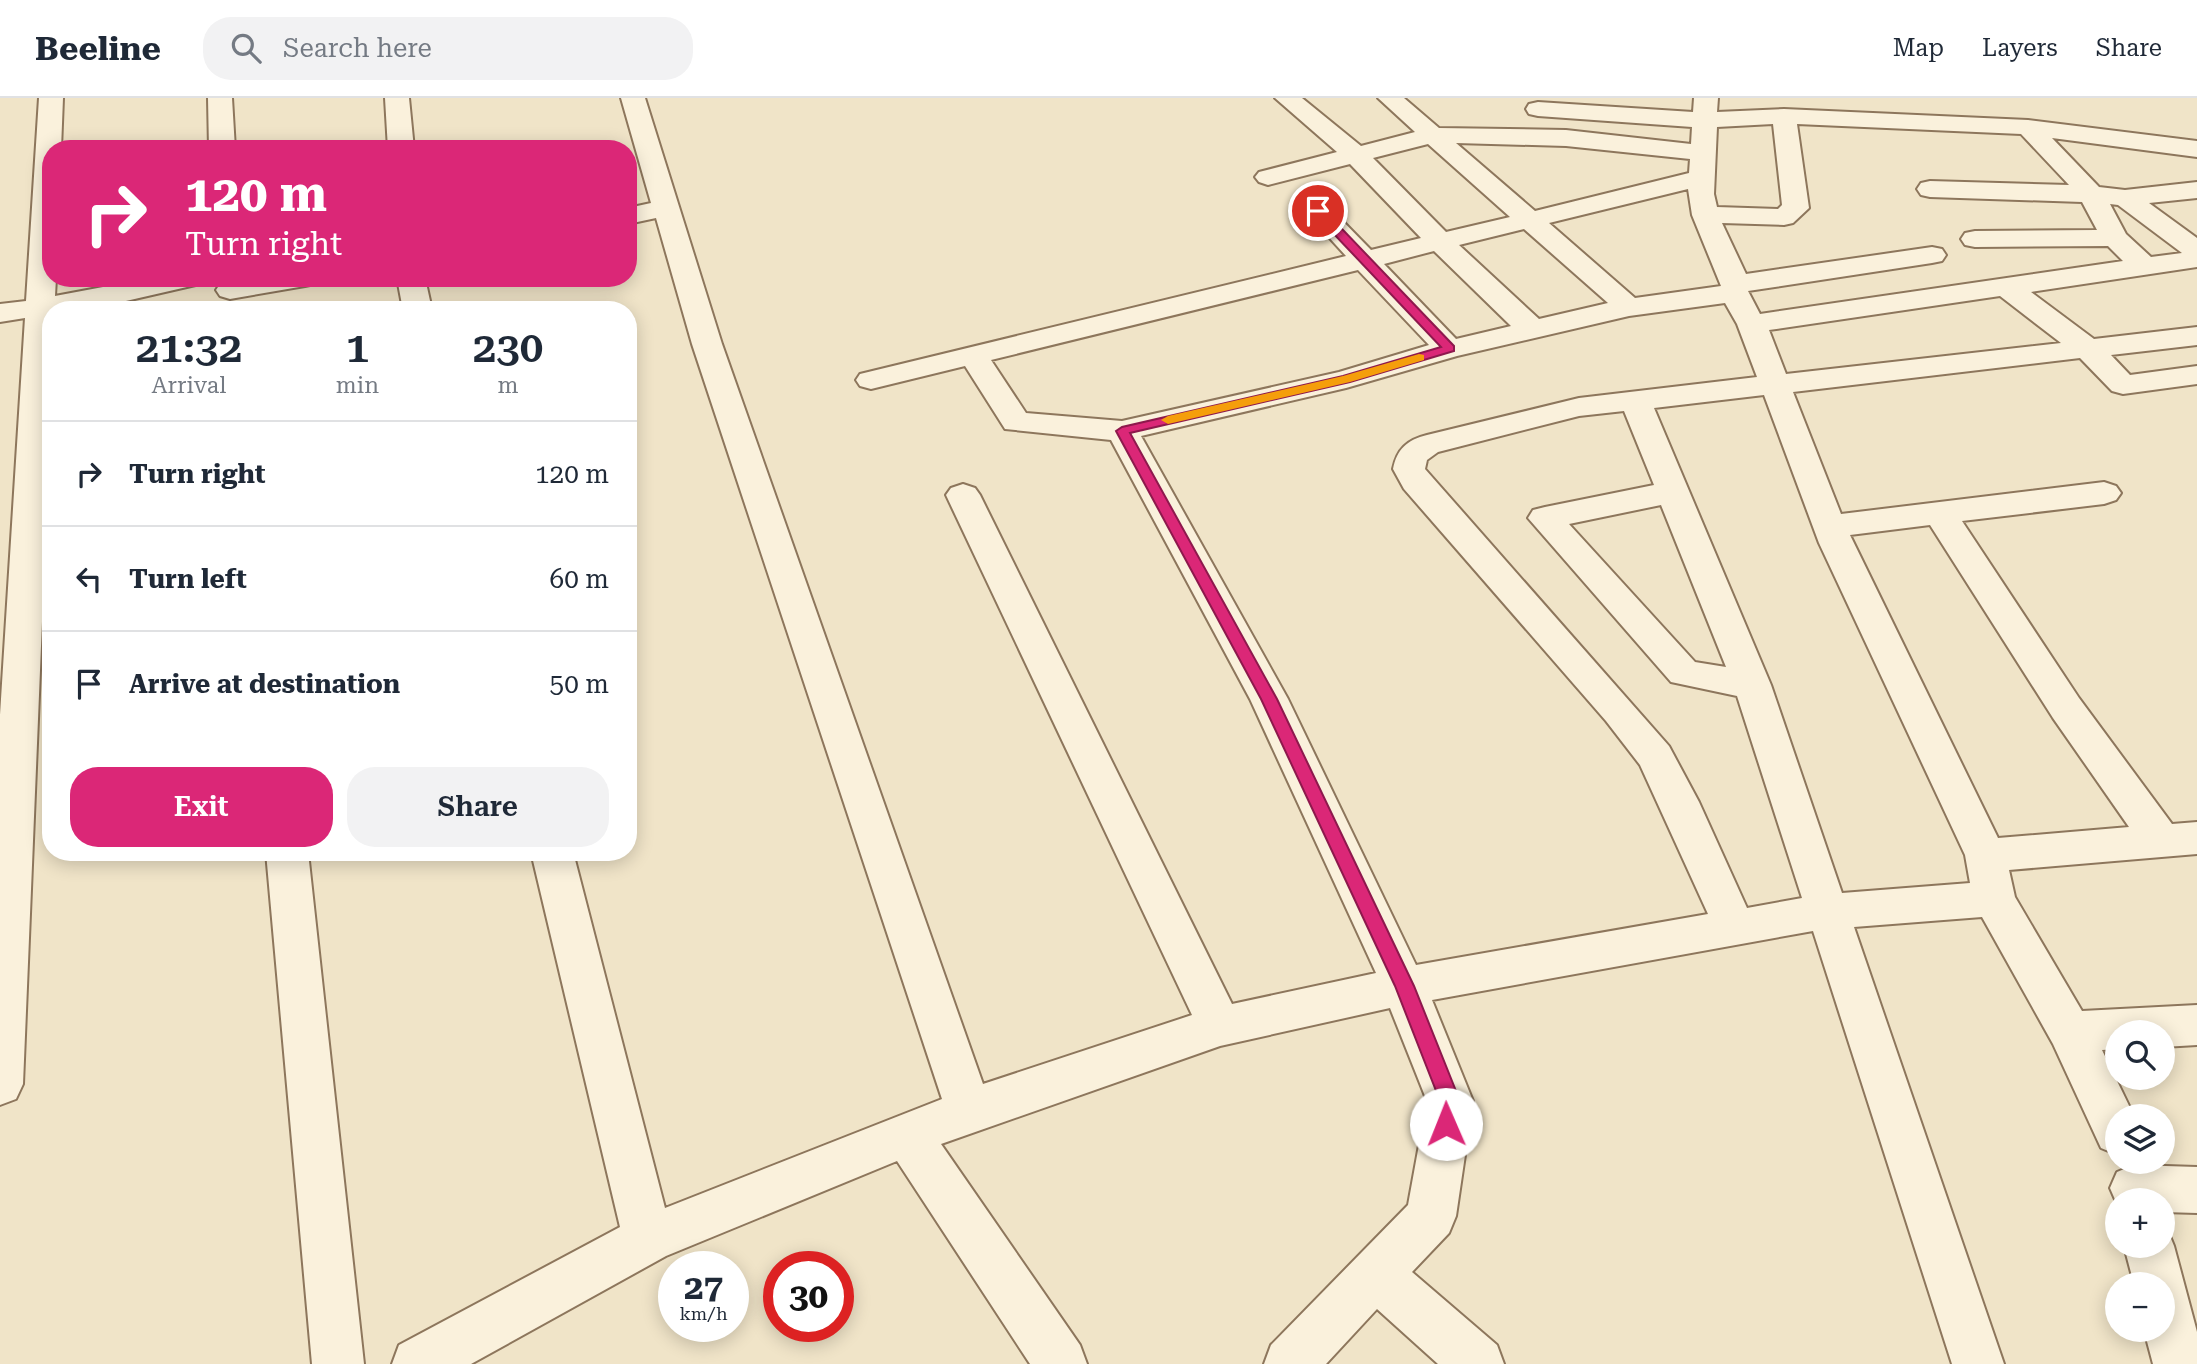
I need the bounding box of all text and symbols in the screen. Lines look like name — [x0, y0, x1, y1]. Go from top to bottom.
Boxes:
search box — [203, 17, 693, 80]
text: Beeline — [35, 29, 161, 68]
icon: search — [227, 29, 265, 67]
text: Search here — [283, 33, 432, 63]
text: Map — [1893, 34, 1944, 62]
text: Layers — [1982, 34, 2058, 62]
text: Share — [2096, 34, 2162, 62]
text: 120 m — [185, 166, 327, 223]
icon: right — [70, 168, 161, 259]
pin — [1288, 181, 1348, 241]
icon: arrive — [1299, 192, 1337, 230]
text: Turn right — [185, 225, 342, 263]
text: 21:32 — [136, 323, 242, 372]
text: 1 — [346, 323, 369, 372]
text: 230 — [473, 323, 543, 372]
text: Arrival — [152, 372, 226, 399]
text: min — [336, 372, 379, 399]
text: m — [497, 372, 518, 399]
icon: right — [70, 455, 108, 493]
text: Turn right — [129, 459, 265, 489]
text: 120 m — [535, 459, 609, 489]
icon: left — [70, 560, 108, 598]
text: Turn left — [129, 564, 247, 594]
text: 60 m — [550, 564, 609, 594]
icon: arrive — [70, 665, 108, 703]
text: Arrive at destination — [129, 669, 400, 699]
text: 50 m — [550, 669, 609, 699]
button: Exit — [70, 767, 333, 847]
button: Share — [347, 767, 609, 847]
map controls — [2105, 1020, 2175, 1342]
button: search — [2105, 1020, 2175, 1090]
position arrow — [1409, 1087, 1483, 1161]
button: layers — [2105, 1104, 2175, 1174]
button: + — [2105, 1188, 2175, 1258]
speed limit sign: 30 — [763, 1251, 854, 1342]
text: 27 — [684, 1267, 723, 1308]
button: − — [2105, 1272, 2175, 1342]
text: km/h — [679, 1303, 728, 1324]

